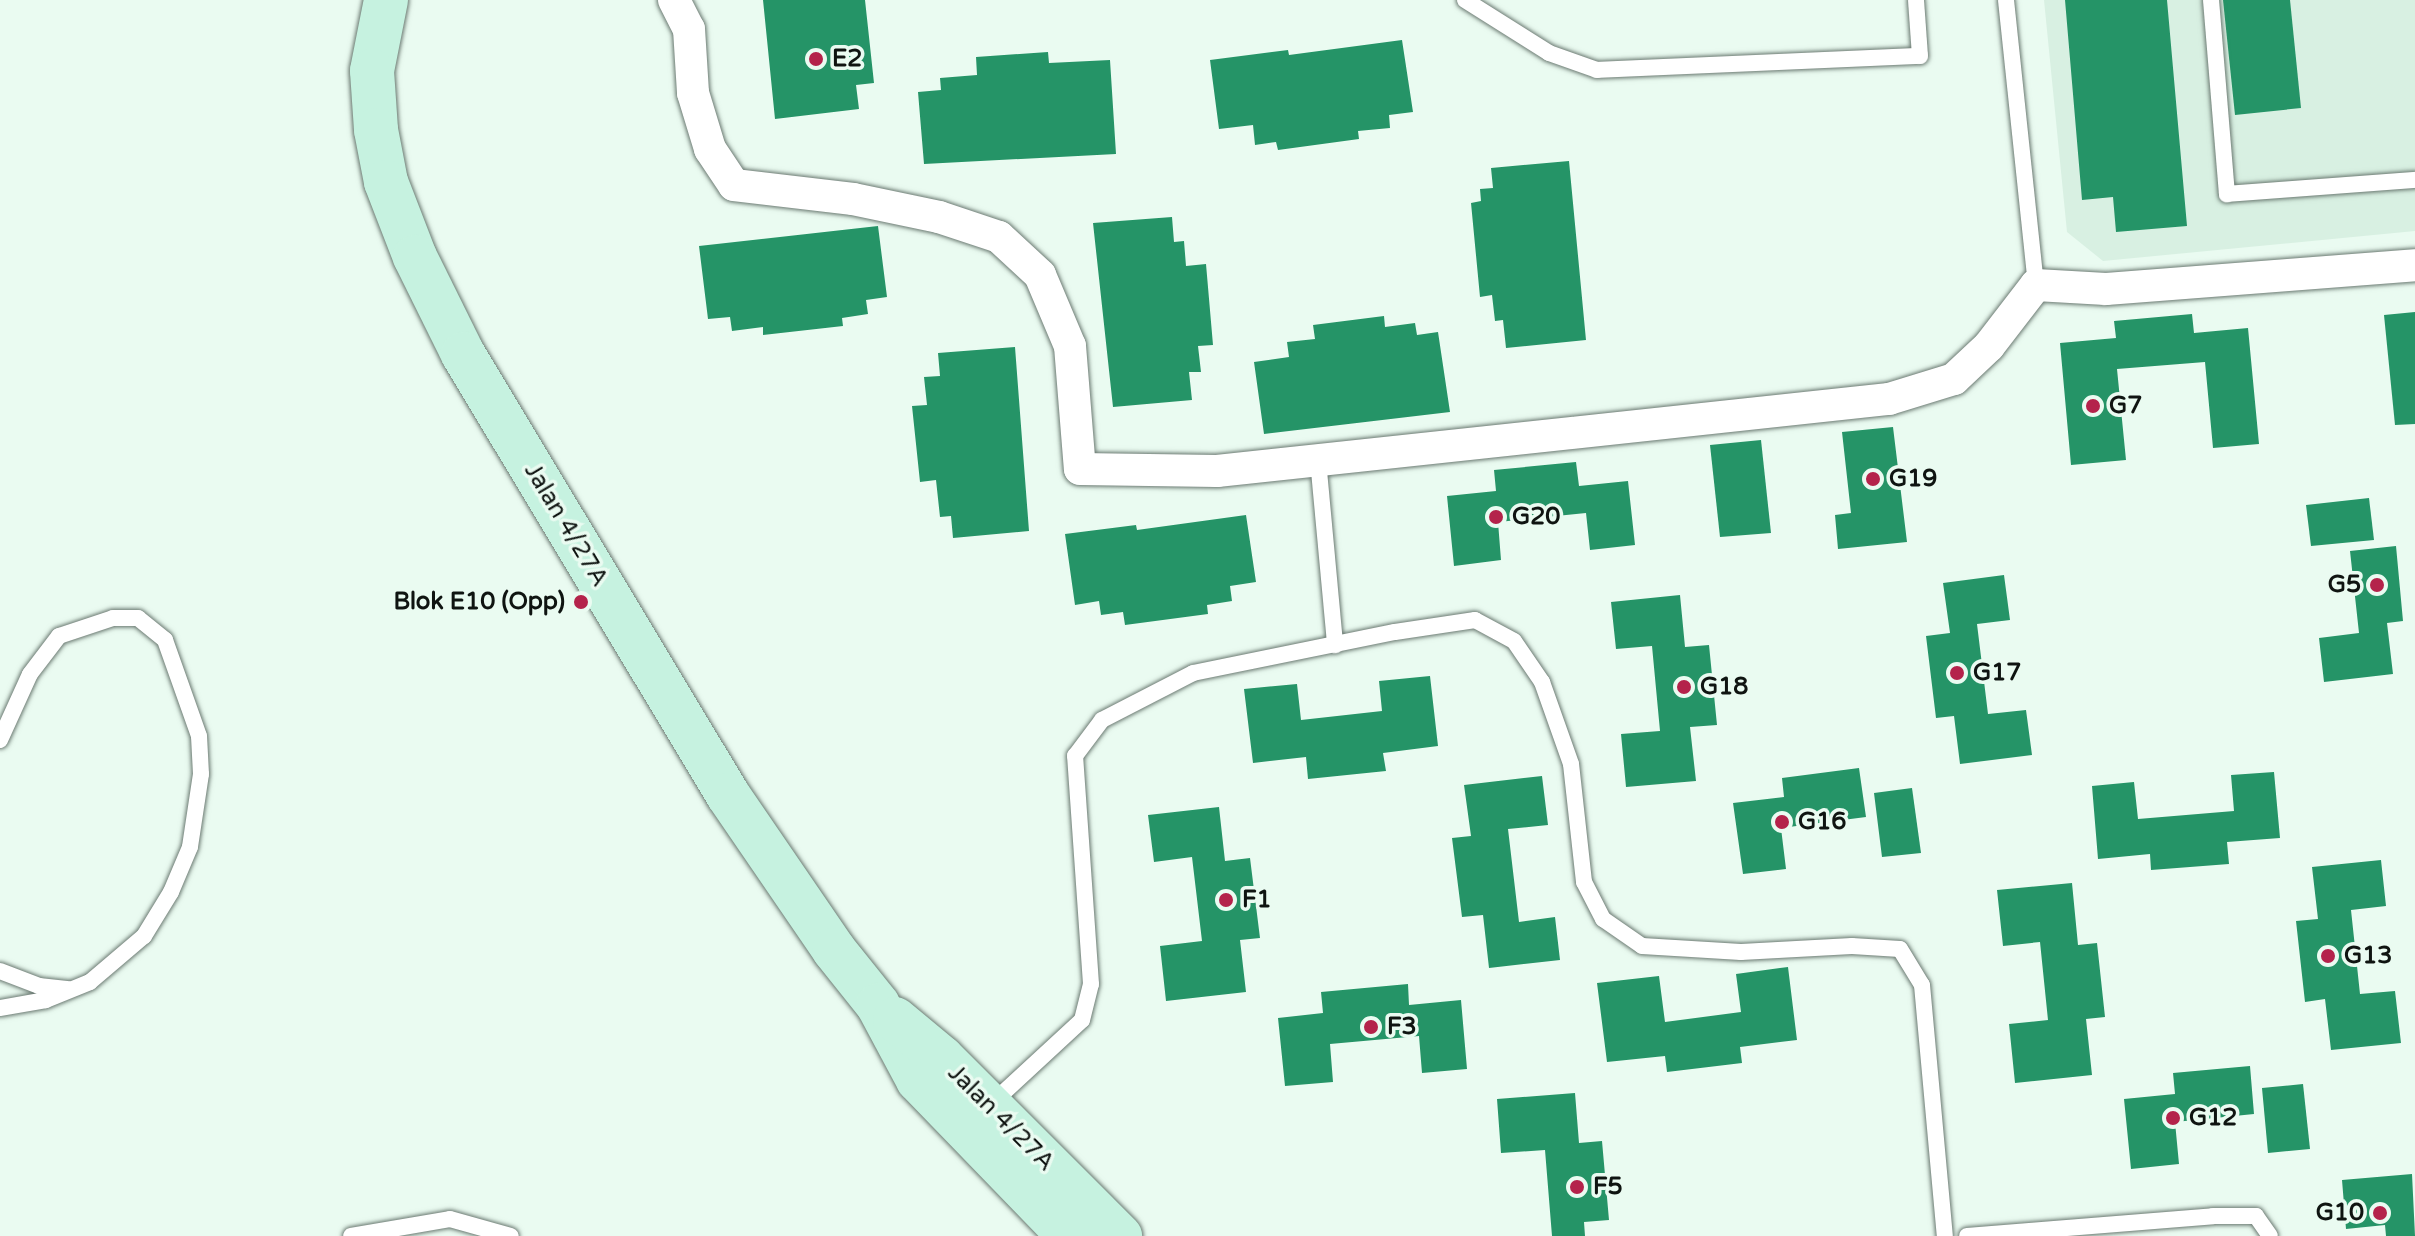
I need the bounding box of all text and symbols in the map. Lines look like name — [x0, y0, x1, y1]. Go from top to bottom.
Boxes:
place label: E2 — [832, 45, 862, 73]
marker: E2 — [807, 50, 825, 68]
place label: G7 — [2109, 392, 2142, 420]
marker: G7 — [2084, 397, 2102, 415]
street label: Jalan 4/27A — [518, 458, 614, 592]
place label: G19 — [1889, 465, 1937, 493]
marker: G19 — [1864, 470, 1882, 488]
place label: G20 — [1512, 503, 1560, 531]
marker: G20 — [1487, 508, 1505, 526]
place label: G5 — [2328, 571, 2361, 599]
marker: G5 — [2368, 576, 2386, 594]
place label: Blok E10 (Opp) — [393, 588, 565, 616]
marker: Blok E10 (Opp) — [572, 593, 590, 611]
place label: G17 — [1973, 659, 2021, 687]
marker: G17 — [1948, 664, 1966, 682]
place label: G18 — [1700, 673, 1748, 701]
marker: G18 — [1675, 678, 1693, 696]
place label: G16 — [1798, 808, 1846, 836]
marker: G16 — [1773, 813, 1791, 831]
place label: F1 — [1242, 886, 1272, 914]
marker: F1 — [1217, 891, 1235, 909]
place label: G13 — [2344, 942, 2392, 970]
marker: G13 — [2319, 947, 2337, 965]
place label: F3 — [1387, 1013, 1417, 1041]
marker: F3 — [1362, 1018, 1380, 1036]
street label: Jalan 4/27A — [942, 1059, 1060, 1177]
place label: G12 — [2189, 1104, 2237, 1132]
marker: G12 — [2164, 1109, 2182, 1127]
place label: F5 — [1593, 1173, 1623, 1201]
marker: F5 — [1568, 1178, 1586, 1196]
place label: G10 — [2316, 1199, 2364, 1227]
marker: G10 — [2371, 1204, 2389, 1222]

